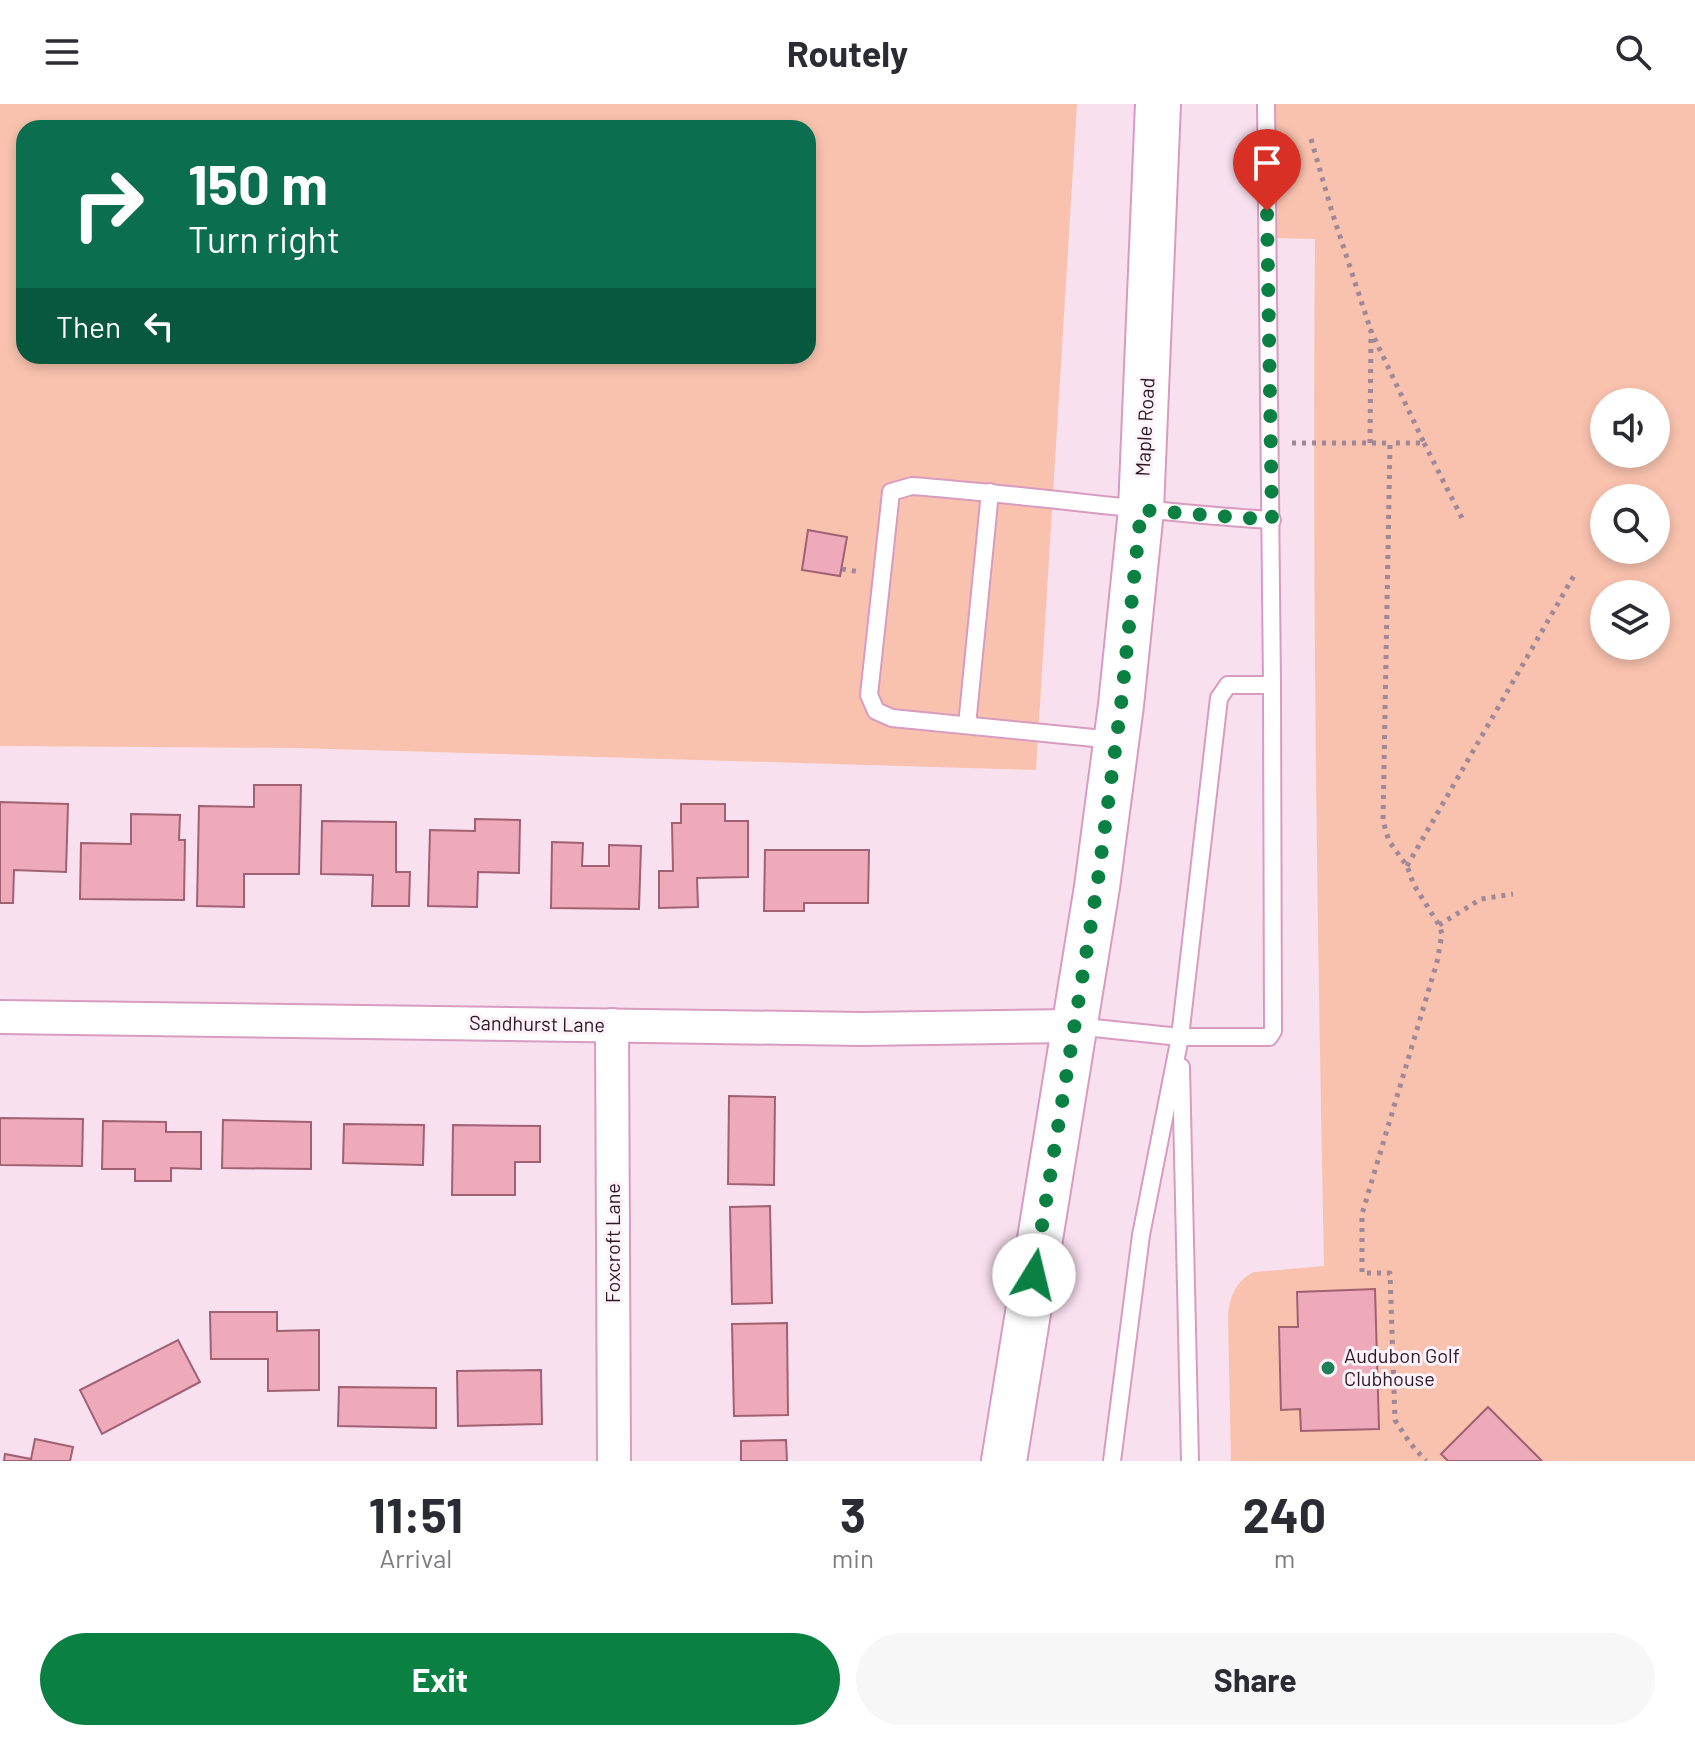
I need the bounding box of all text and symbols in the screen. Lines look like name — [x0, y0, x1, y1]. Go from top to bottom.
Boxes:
icon: menu — [40, 30, 84, 74]
icon: search — [1611, 30, 1655, 74]
text: Routely — [787, 31, 908, 74]
pin — [1233, 129, 1301, 211]
icon: arrive — [1245, 141, 1289, 185]
text: 150 m — [188, 149, 328, 216]
icon: right — [56, 152, 160, 256]
text: Turn right — [188, 217, 340, 260]
icon: left — [137, 304, 181, 348]
text: Then — [56, 308, 121, 344]
street label: Maple Road — [1129, 377, 1159, 477]
map controls — [1590, 388, 1670, 660]
button: sound — [1590, 388, 1670, 468]
button: search — [1590, 484, 1670, 564]
button: layers — [1590, 580, 1670, 660]
street label: Sandhurst Lane — [469, 1010, 605, 1036]
street label: Foxcroft Lane — [600, 1183, 624, 1303]
position arrow — [992, 1233, 1076, 1317]
place label: Audubon Golf Clubhouse — [1344, 1343, 1460, 1390]
marker: Audubon Golf Clubhouse — [1319, 1359, 1337, 1377]
text: 11:51 — [369, 1485, 463, 1543]
text: 3 — [840, 1485, 866, 1543]
text: 240 — [1243, 1485, 1326, 1543]
text: Arrival — [380, 1542, 452, 1573]
text: min — [832, 1542, 874, 1573]
text: m — [1274, 1542, 1295, 1573]
button: Exit — [40, 1633, 840, 1725]
button: Share — [856, 1633, 1655, 1725]

